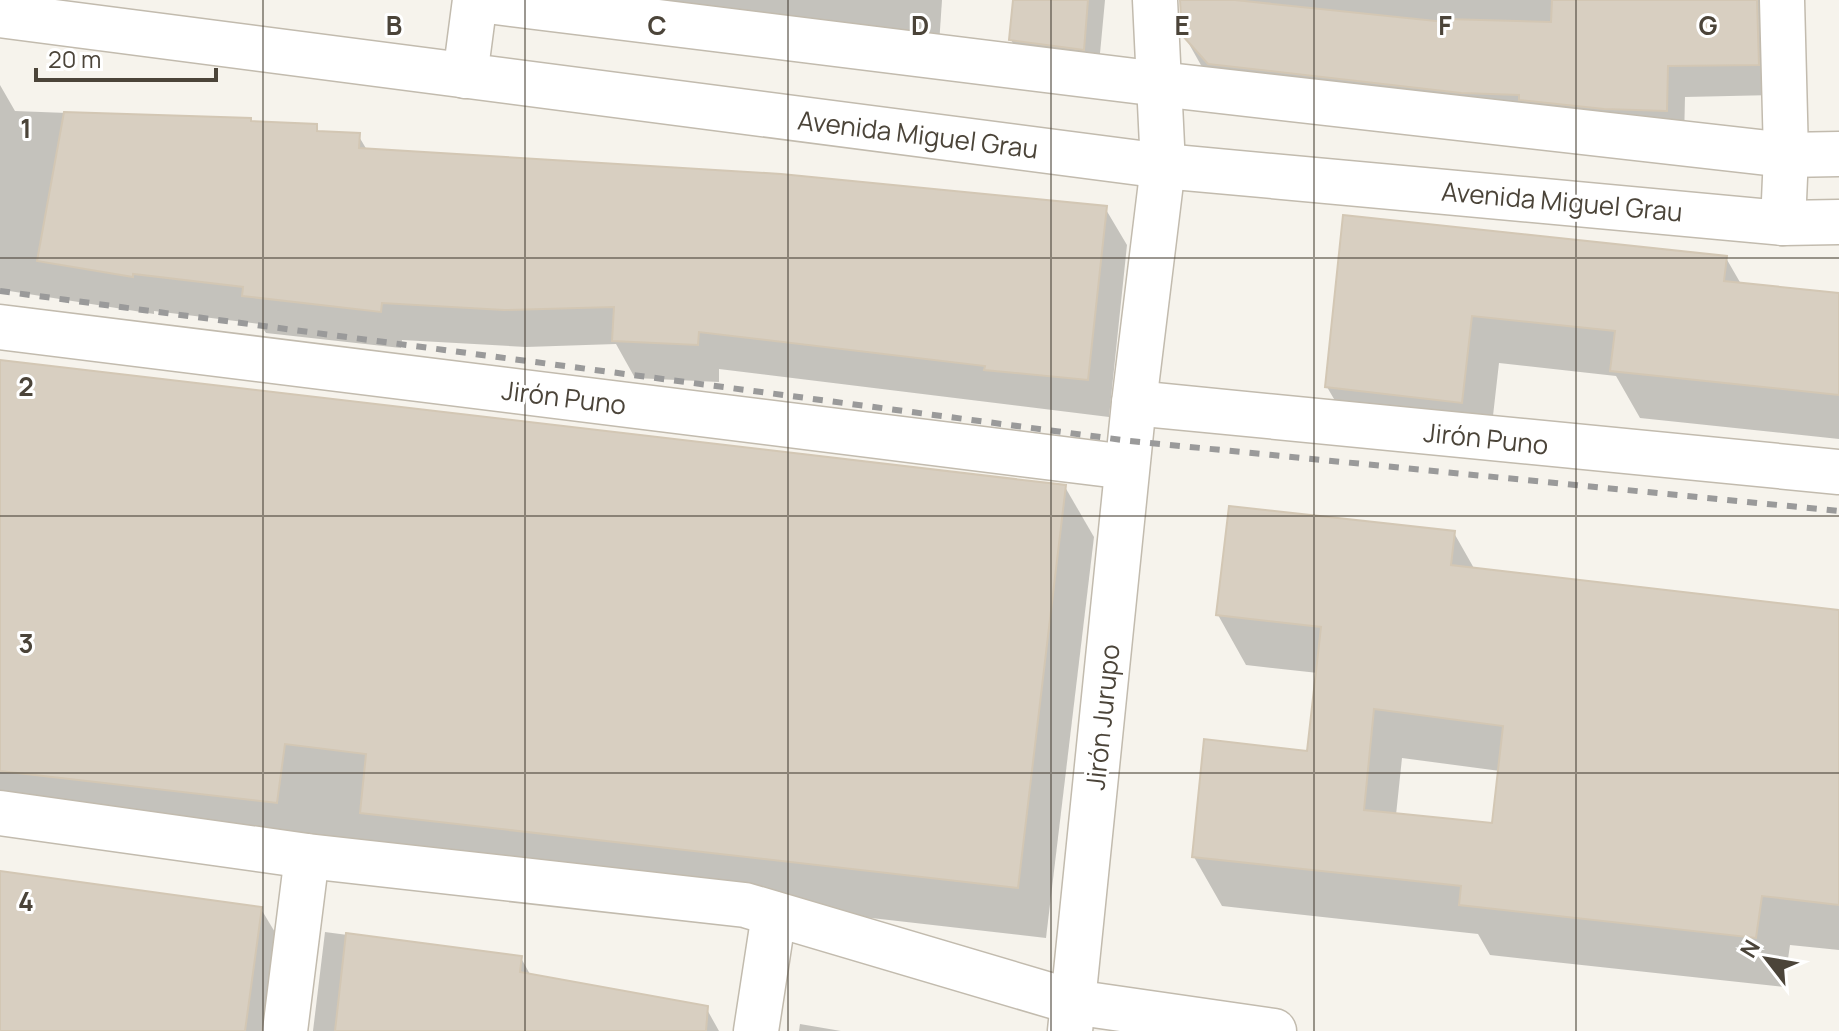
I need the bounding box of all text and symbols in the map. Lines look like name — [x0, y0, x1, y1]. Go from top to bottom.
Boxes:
text: B — [386, 7, 402, 43]
text: C — [647, 7, 667, 43]
text: D — [911, 7, 929, 43]
text: E — [1174, 7, 1190, 43]
text: F — [1438, 7, 1452, 43]
text: G — [1698, 7, 1718, 43]
scale bar — [36, 32, 216, 82]
text: 20 m — [48, 42, 101, 75]
street label: Avenida Miguel Grau — [796, 101, 1040, 167]
text: 1 — [20, 110, 32, 146]
street label: Avenida Miguel Grau — [1440, 173, 1684, 229]
text: 2 — [18, 368, 34, 404]
street label: Jirón Puno — [500, 372, 628, 422]
street label: Jirón Puno — [1422, 414, 1550, 462]
text: 3 — [18, 625, 34, 661]
street label: Jirón Jurupo — [1076, 642, 1128, 792]
text: 4 — [18, 883, 34, 919]
north arrow — [1727, 919, 1807, 999]
text: N — [1733, 934, 1767, 963]

